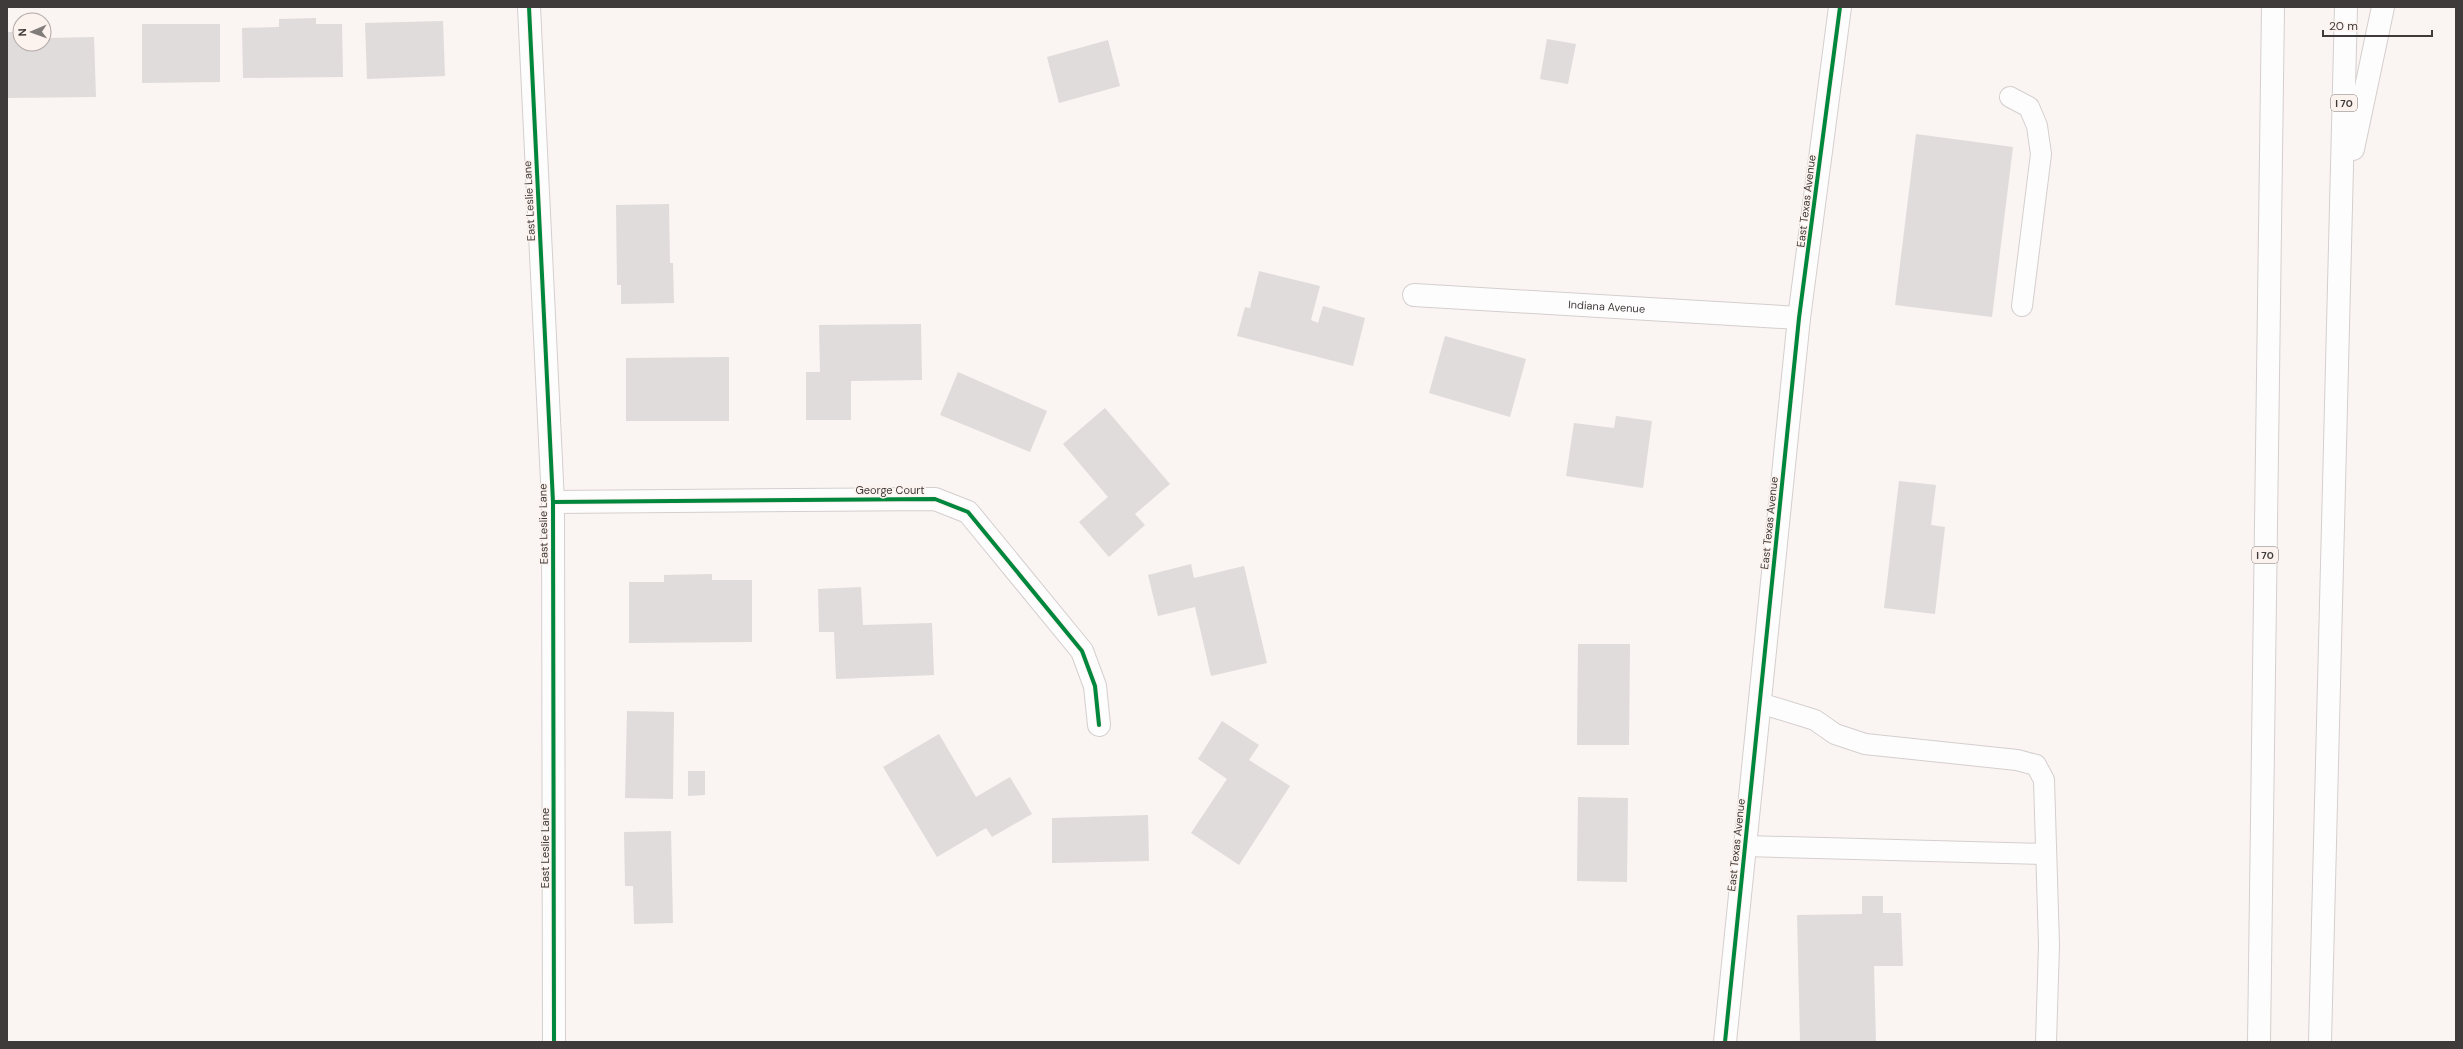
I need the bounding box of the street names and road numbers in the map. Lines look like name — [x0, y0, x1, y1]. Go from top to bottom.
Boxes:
road number: I 70 — [2331, 95, 2357, 111]
street label: East Texas Avenue — [1793, 154, 1819, 248]
street label: East Leslie Lane — [520, 160, 538, 242]
street label: Indiana Avenue — [1568, 297, 1646, 316]
street label: East Texas Avenue — [1757, 476, 1781, 570]
street label: George Court — [855, 483, 925, 497]
street label: East Leslie Lane — [535, 484, 551, 564]
road number: I 70 — [2252, 547, 2278, 563]
street label: East Texas Avenue — [1724, 798, 1748, 892]
street label: East Leslie Lane — [538, 808, 552, 888]

